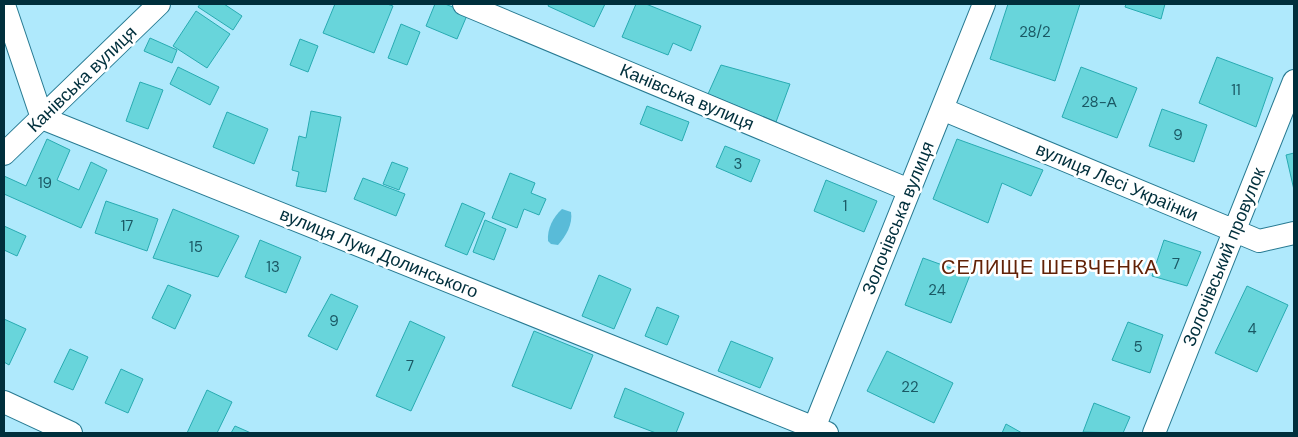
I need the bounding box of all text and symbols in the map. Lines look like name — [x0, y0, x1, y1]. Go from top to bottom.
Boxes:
street label: Канівська вулиця — [22, 20, 142, 138]
house number: 28/2 — [1019, 22, 1051, 42]
street label: Канівська вулиця — [616, 58, 758, 136]
house number: 11 — [1231, 80, 1241, 100]
house number: 28-А — [1081, 92, 1117, 112]
house number: 9 — [1173, 125, 1183, 145]
street label: вулиця Лесі Українки — [1032, 137, 1202, 227]
street label: Золочівська вулиця — [856, 138, 940, 298]
house number: 3 — [734, 154, 742, 174]
street label: Золочівський провулок — [1177, 164, 1271, 350]
house number: 19 — [38, 173, 52, 193]
house number: 1 — [843, 196, 847, 216]
street label: вулиця Луки Долинського — [276, 202, 482, 304]
house number: 17 — [121, 216, 133, 236]
house number: 15 — [189, 237, 203, 257]
district label: СЕЛИЩЕ ШЕВЧЕНКА — [941, 254, 1159, 280]
house number: 7 — [1172, 254, 1180, 274]
house number: 13 — [266, 257, 280, 277]
house number: 24 — [928, 280, 946, 300]
house number: 9 — [329, 311, 339, 331]
house number: 4 — [1247, 319, 1257, 339]
house number: 5 — [1133, 337, 1143, 357]
house number: 7 — [406, 356, 414, 376]
house number: 22 — [901, 377, 919, 397]

